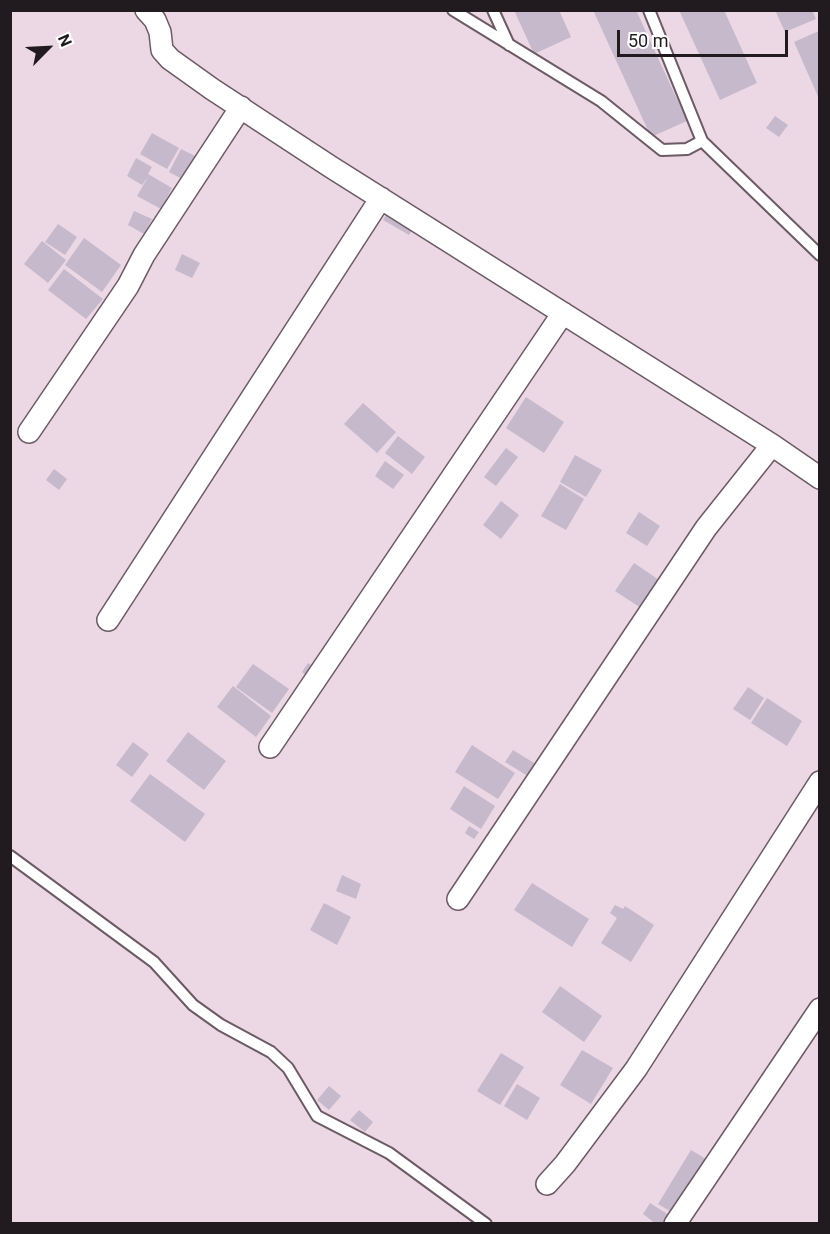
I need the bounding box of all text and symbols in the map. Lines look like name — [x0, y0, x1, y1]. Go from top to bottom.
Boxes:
north arrow — [18, 18, 78, 78]
scale bar — [620, 18, 791, 56]
text: 50 m — [628, 30, 668, 51]
text: N — [54, 31, 76, 49]

